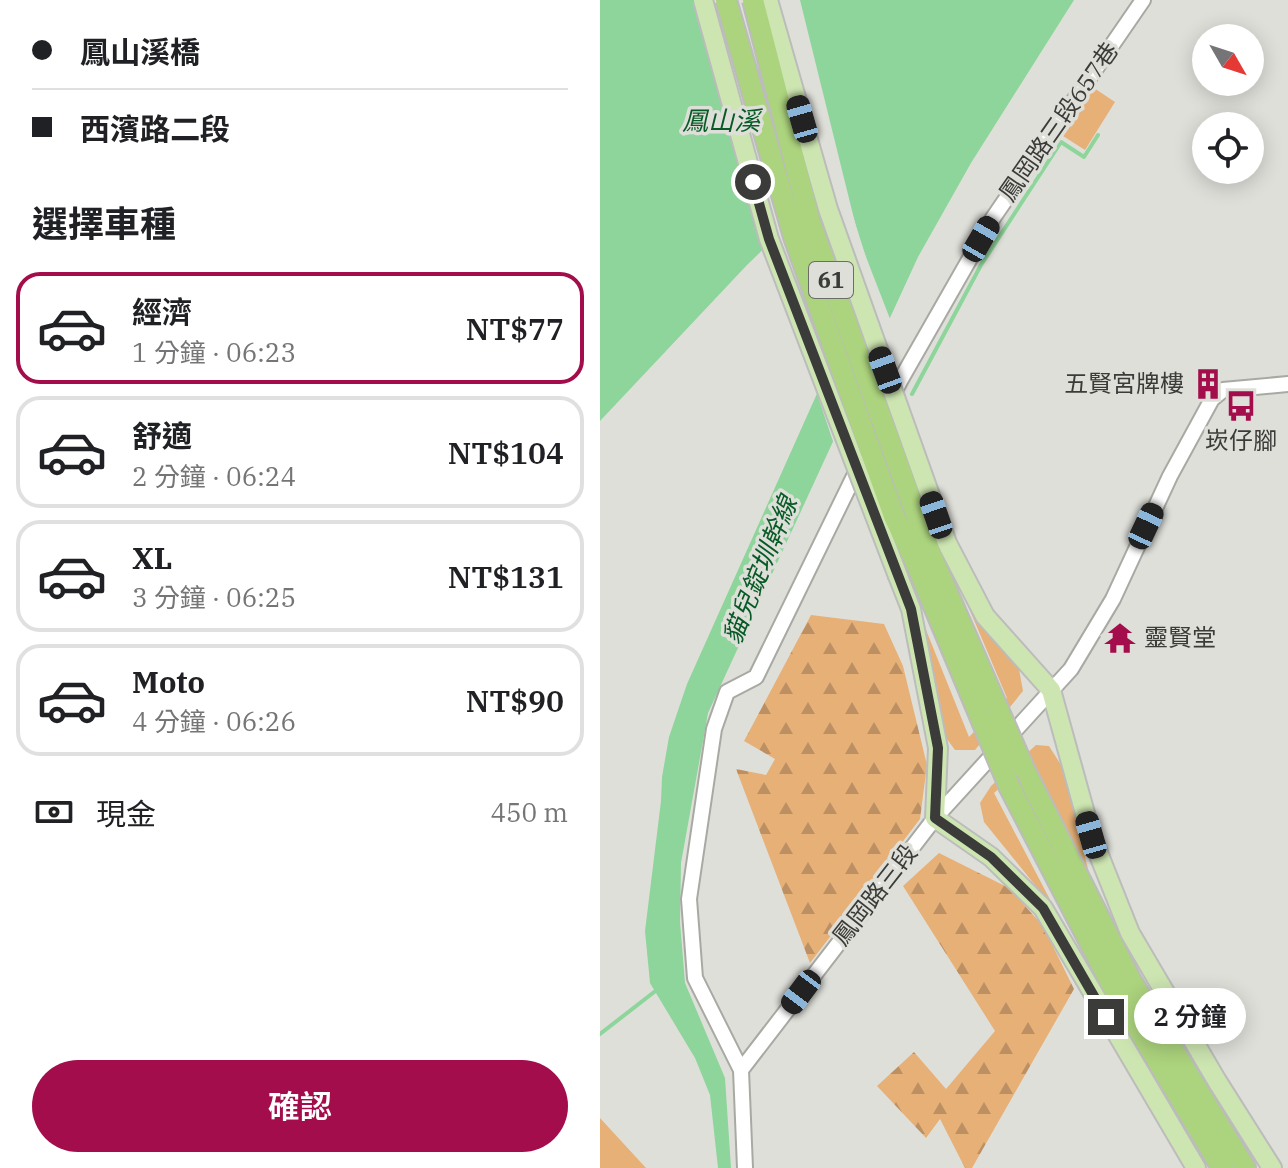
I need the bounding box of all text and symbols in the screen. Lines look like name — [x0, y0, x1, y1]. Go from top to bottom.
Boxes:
north arrow — [1192, 24, 1264, 96]
map controls — [1192, 24, 1264, 184]
text: 鳳山溪橋 — [80, 32, 200, 71]
street label: 鳳岡路三段657巷 — [991, 36, 1125, 207]
car — [784, 93, 820, 145]
water label: 鳳山溪 — [682, 103, 764, 137]
text: 西濱路二段 — [80, 109, 230, 148]
button: locate — [1192, 112, 1264, 184]
route start — [735, 164, 771, 200]
text: 選擇車種 — [32, 200, 176, 247]
car — [959, 212, 1003, 266]
road number: 61 — [809, 262, 853, 298]
icon: car — [36, 292, 108, 364]
text: 經濟 — [132, 292, 192, 331]
text: NT$77 — [466, 309, 564, 348]
text: 1 分鐘 · 06:23 — [132, 335, 296, 369]
car — [866, 343, 904, 397]
place label: 五賢宮牌樓 — [1064, 367, 1184, 399]
building icon: 五賢宮牌樓 — [1191, 367, 1225, 401]
bus stop icon: 崁仔腳 — [1224, 389, 1258, 423]
icon: car — [36, 416, 108, 488]
text: 舒適 — [132, 416, 192, 455]
place label: 崁仔腳 — [1205, 424, 1277, 456]
text: NT$104 — [448, 433, 564, 472]
text: 2 分鐘 · 06:24 — [132, 459, 296, 493]
water label: 貓兒錠圳幹線 — [714, 488, 805, 648]
car — [917, 488, 955, 542]
car — [1125, 499, 1167, 553]
text: XL — [132, 538, 172, 577]
icon: car — [36, 540, 108, 612]
text: NT$131 — [448, 557, 564, 596]
text: 3 分鐘 · 06:25 — [132, 580, 296, 614]
temple icon: 靈賢堂 — [1103, 621, 1137, 655]
place label: 靈賢堂 — [1144, 621, 1216, 653]
text: Moto — [132, 662, 205, 701]
icon: car — [36, 664, 108, 736]
text: NT$90 — [466, 681, 564, 720]
text: 4 分鐘 · 06:26 — [132, 704, 296, 738]
icon: cash — [32, 790, 76, 834]
text: 現金 — [96, 794, 156, 833]
text: 450 m — [490, 795, 568, 829]
car — [1073, 809, 1109, 861]
street label: 鳳岡路三段 — [825, 837, 924, 952]
car — [777, 966, 825, 1018]
callout: 2 分鐘 — [1134, 989, 1246, 1045]
route end — [1088, 999, 1124, 1035]
text: 2 分鐘 — [1153, 999, 1227, 1033]
button: 確認 — [32, 1060, 568, 1152]

